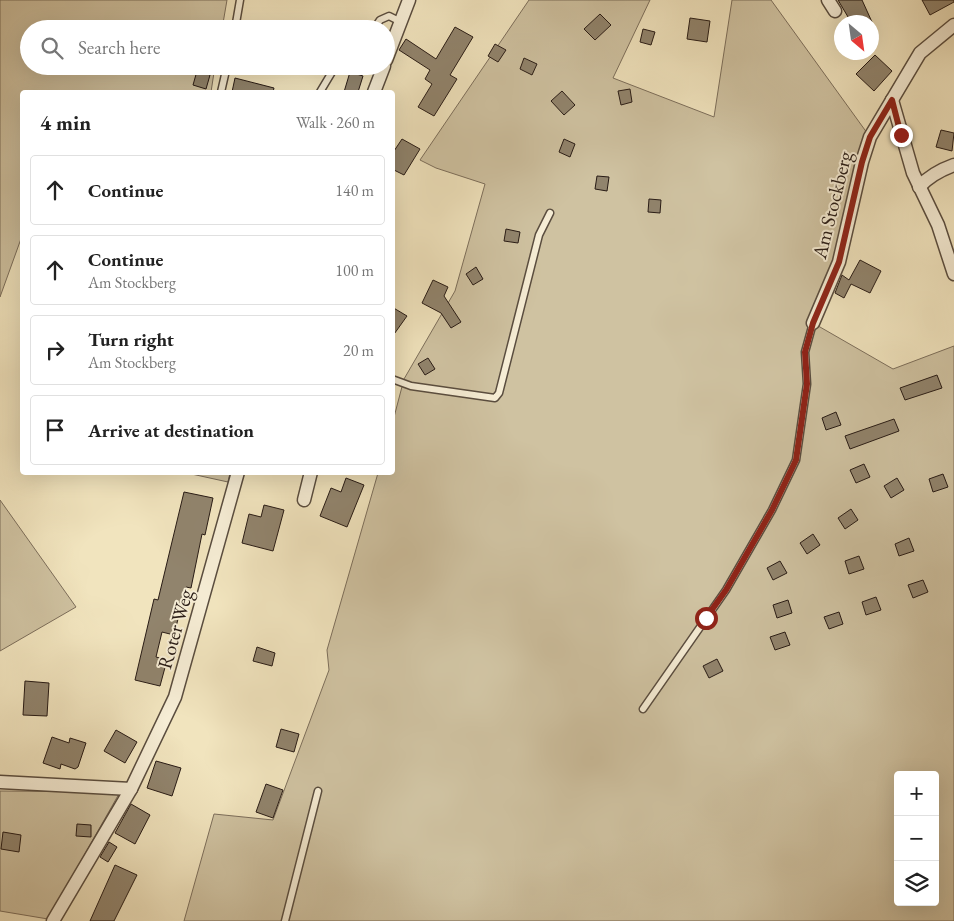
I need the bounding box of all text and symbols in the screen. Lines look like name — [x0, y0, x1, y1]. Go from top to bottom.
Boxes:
north arrow — [834, 15, 879, 60]
search box — [20, 20, 395, 75]
icon: search — [38, 34, 66, 62]
text: Search here — [78, 35, 160, 60]
text: 4 min — [40, 109, 91, 136]
text: Walk · 260 m — [296, 112, 375, 133]
route end — [890, 124, 913, 147]
street label: Am Stockberg — [806, 148, 858, 262]
icon: ahead — [41, 176, 69, 204]
text: Continue — [88, 178, 163, 203]
text: 140 m — [335, 180, 374, 201]
text: Continue — [88, 247, 163, 272]
icon: ahead — [41, 256, 69, 284]
text: 100 m — [335, 260, 374, 281]
text: Am Stockberg — [88, 272, 176, 293]
text: Turn right — [88, 327, 174, 352]
icon: right — [41, 336, 69, 364]
text: 20 m — [343, 340, 374, 361]
text: Am Stockberg — [88, 352, 176, 373]
icon: arrive — [41, 416, 69, 444]
text: Arrive at destination — [88, 418, 254, 443]
street label: Roter Weg — [151, 586, 199, 672]
route start — [695, 607, 718, 630]
map controls — [894, 771, 939, 906]
button: + — [894, 771, 939, 816]
button: − — [894, 816, 939, 861]
button: layers — [894, 861, 939, 906]

